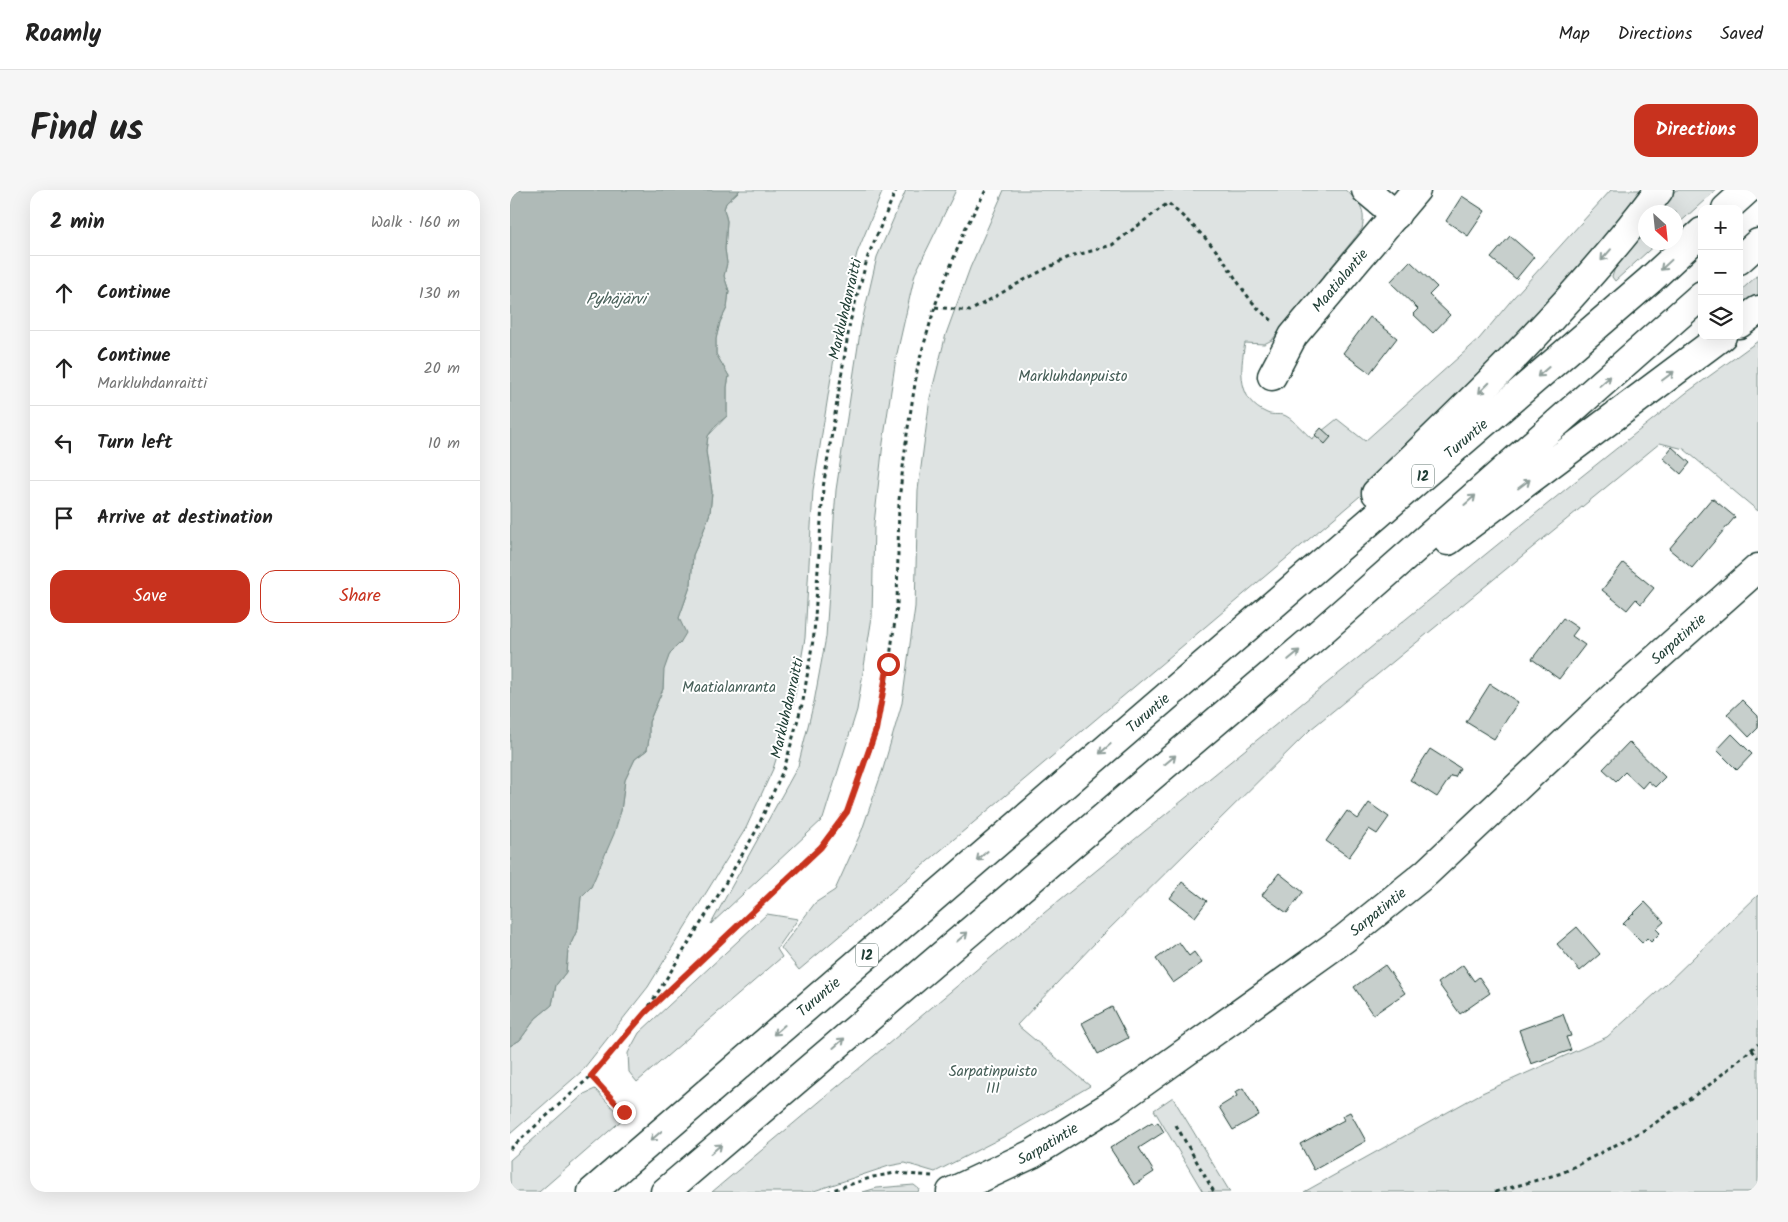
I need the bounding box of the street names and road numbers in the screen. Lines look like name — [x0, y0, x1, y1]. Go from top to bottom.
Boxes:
street label: Maatialantie — [1307, 243, 1375, 318]
street label: Markluhdanraitti — [823, 255, 870, 362]
street label: Turuntie — [1439, 413, 1494, 465]
road number: 12 — [1412, 464, 1434, 488]
street label: Sarpatintie — [1646, 608, 1712, 671]
street label: Markluhdanraitti — [765, 654, 812, 761]
street label: Turuntie — [1121, 687, 1176, 739]
street label: Sarpatintie — [1345, 882, 1413, 943]
road number: 12 — [856, 944, 878, 966]
street label: Turuntie — [792, 971, 847, 1023]
street label: Sarpatintie — [1013, 1117, 1084, 1172]

